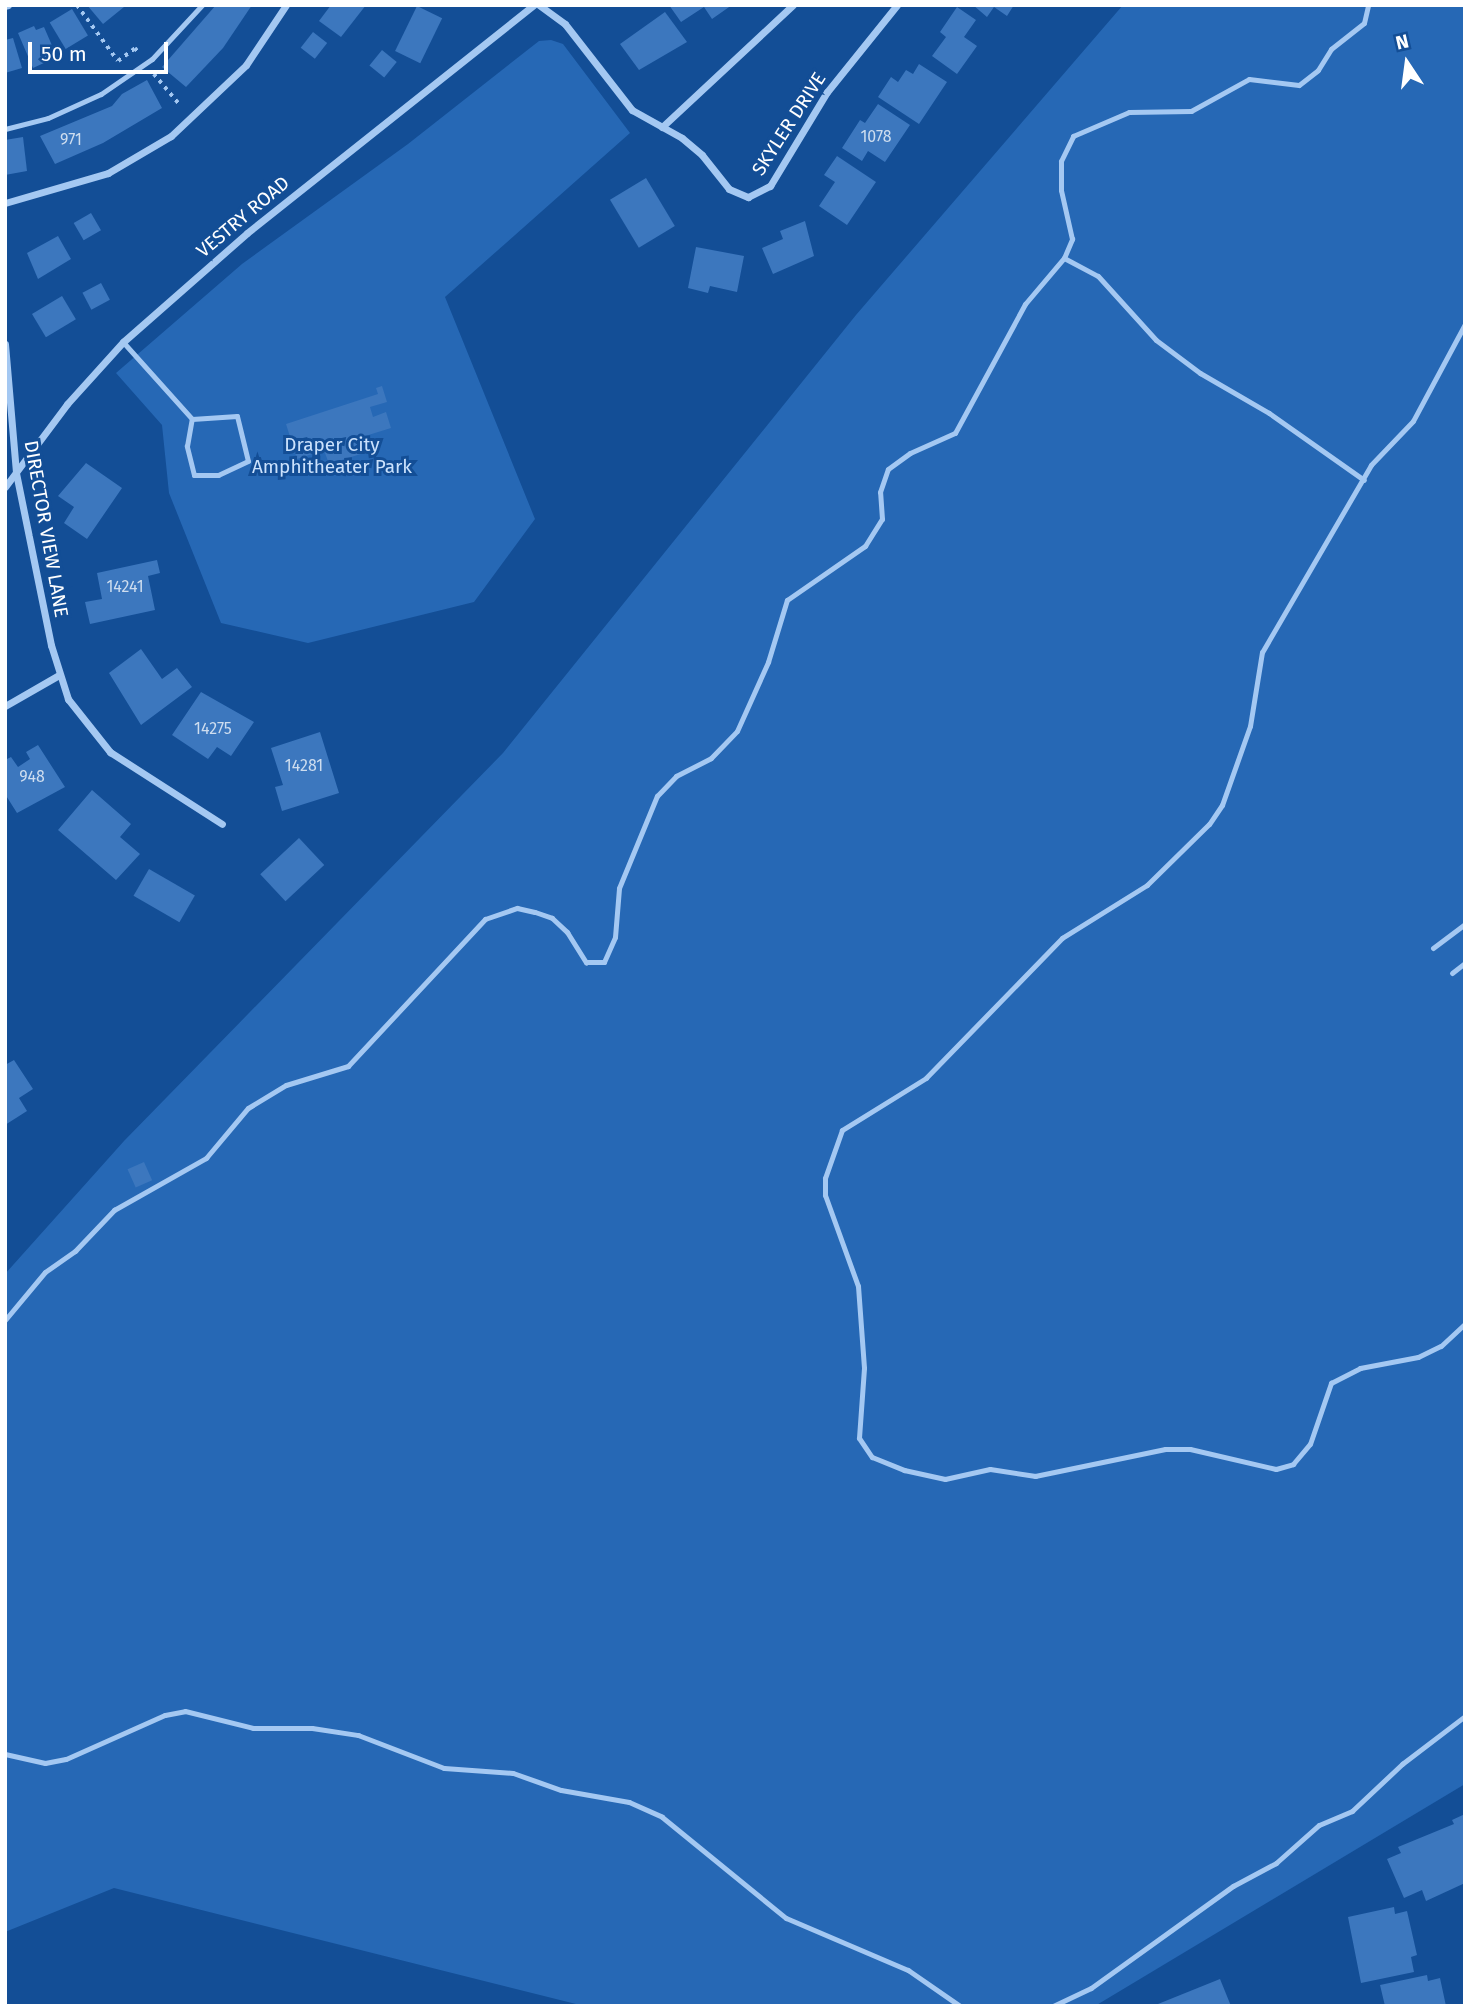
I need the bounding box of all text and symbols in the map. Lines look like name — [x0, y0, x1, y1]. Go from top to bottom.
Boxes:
scale bar — [32, 28, 172, 72]
north arrow — [1372, 28, 1442, 98]
text: N — [1393, 29, 1411, 55]
text: 50 m — [41, 41, 87, 67]
street label: SKYLER DRIVE — [747, 68, 831, 180]
house number: 1078 — [860, 127, 892, 147]
house number: 971 — [60, 130, 82, 150]
street label: VESTRY ROAD — [192, 172, 294, 262]
park label: Draper City Amphitheater Park — [252, 434, 412, 478]
street label: DIRECTOR VIEW LANE — [19, 439, 73, 619]
house number: 14241 — [106, 577, 144, 597]
house number: 14275 — [194, 719, 232, 739]
house number: 14281 — [285, 756, 323, 776]
house number: 948 — [19, 767, 45, 787]

